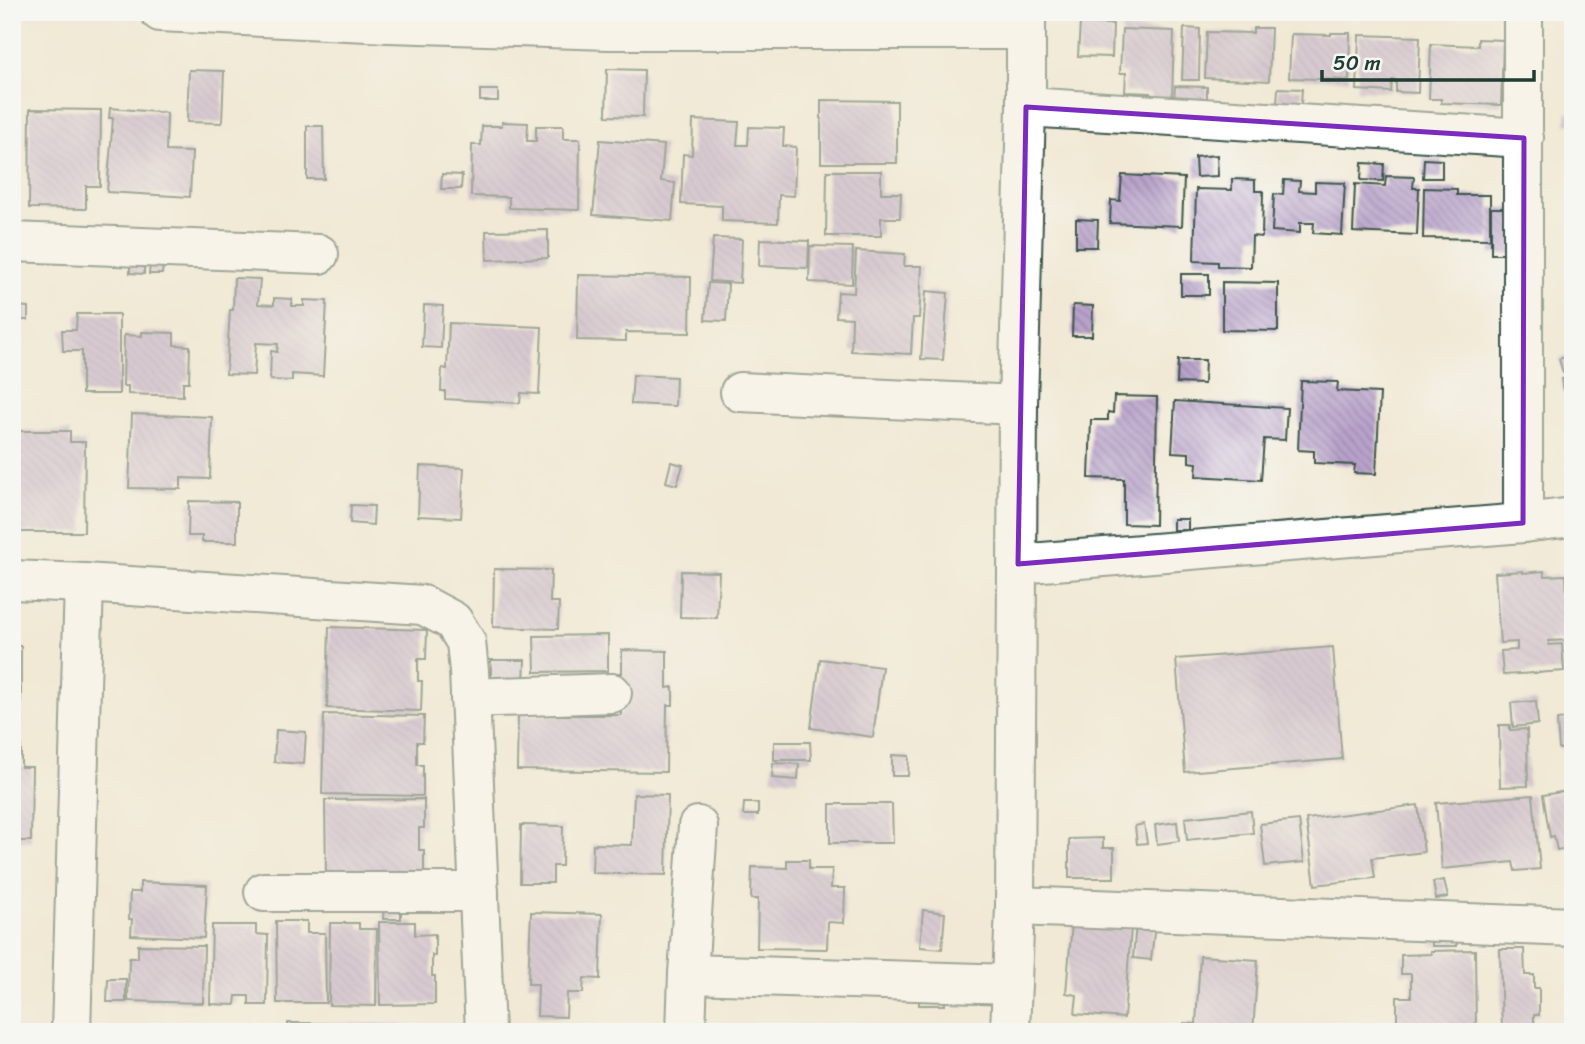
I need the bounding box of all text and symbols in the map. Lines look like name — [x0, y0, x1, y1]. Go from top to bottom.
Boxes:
scale bar — [1322, 38, 1534, 82]
text: 50 m — [1333, 44, 1381, 82]

